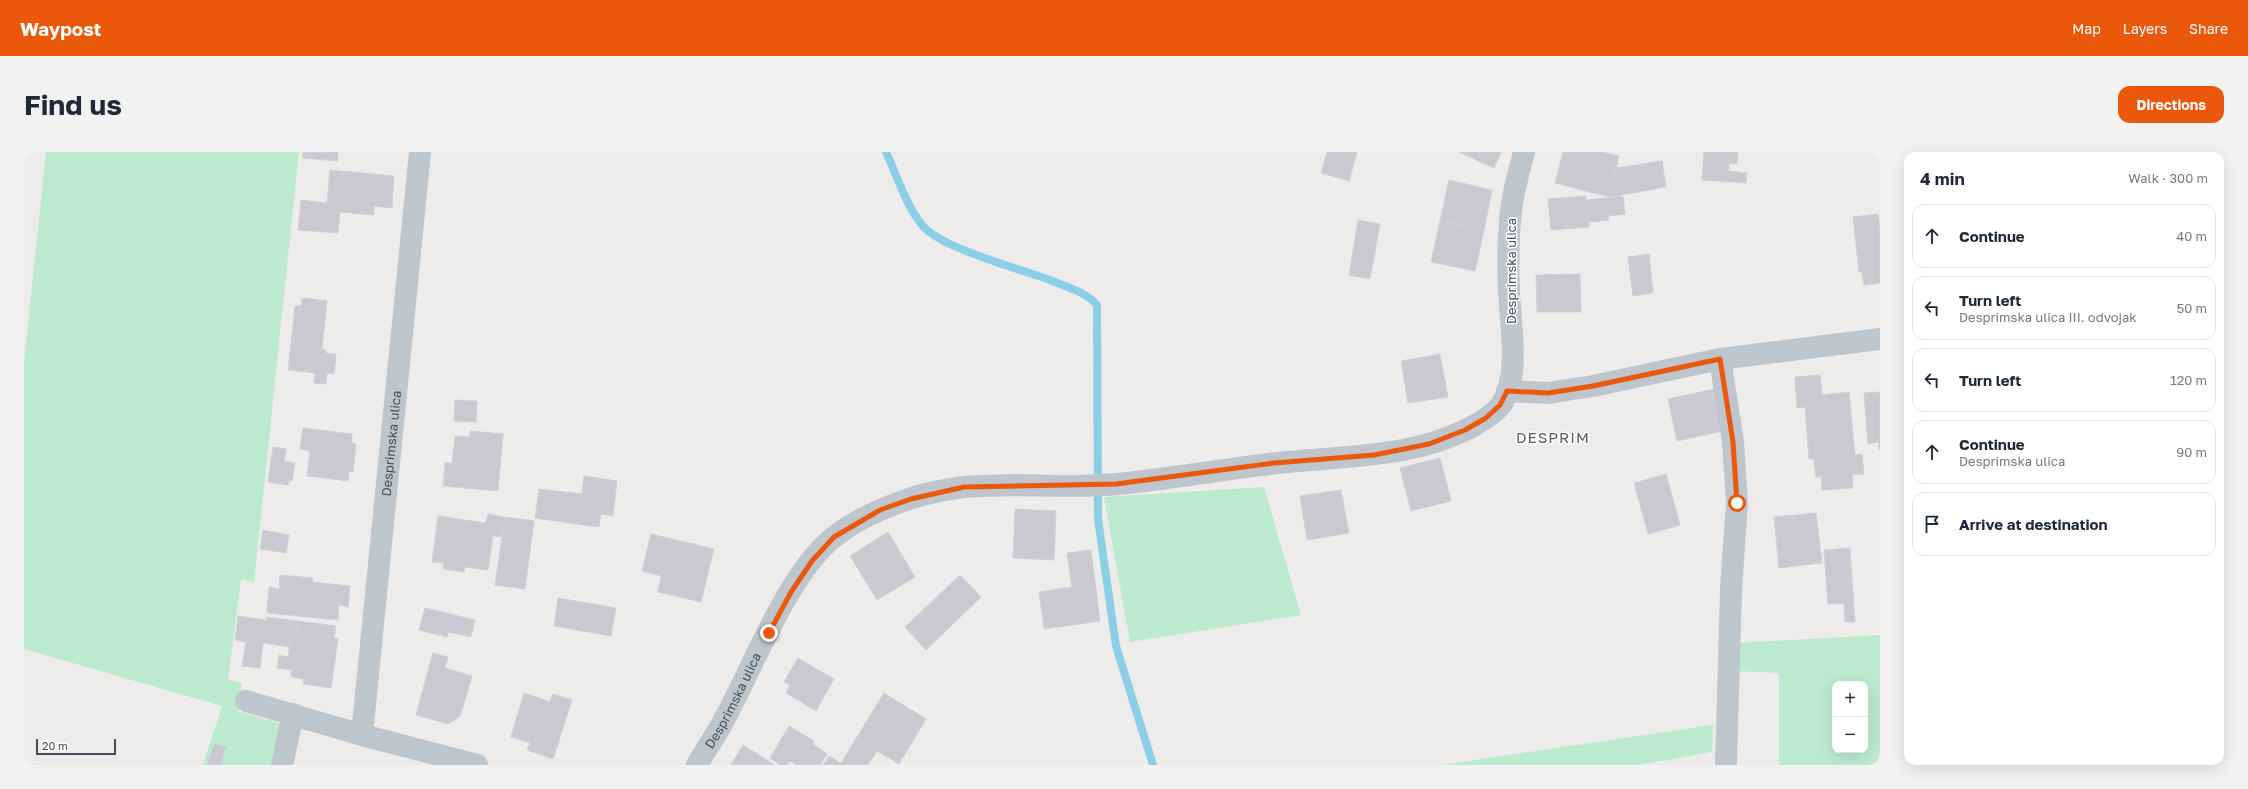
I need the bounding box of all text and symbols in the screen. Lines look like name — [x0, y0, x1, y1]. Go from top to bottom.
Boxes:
text: Waypost — [20, 17, 101, 40]
text: Map — [2072, 20, 2101, 37]
text: Layers — [2123, 20, 2167, 37]
text: Share — [2189, 20, 2228, 37]
button: Directions — [2118, 86, 2224, 123]
text: Find us — [24, 88, 122, 121]
text: 4 min — [1920, 168, 1965, 189]
text: Walk · 300 m — [2128, 170, 2208, 186]
street label: Desprimska ulica — [1503, 218, 1519, 324]
icon: ahead — [1921, 225, 1943, 247]
text: Continue — [1959, 227, 2025, 245]
text: 40 m — [2176, 228, 2207, 244]
text: Turn left — [1959, 291, 2021, 309]
icon: left — [1921, 297, 1943, 319]
text: 50 m — [2177, 300, 2207, 316]
text: Desprimska ulica III. odvojak — [1959, 309, 2137, 325]
icon: left — [1921, 369, 1943, 391]
text: Turn left — [1959, 371, 2021, 389]
text: 120 m — [2170, 372, 2207, 388]
street label: Desprimska ulica — [378, 390, 404, 497]
district label: DESPRIM — [1516, 428, 1590, 446]
text: Continue — [1959, 435, 2025, 453]
icon: ahead — [1921, 441, 1943, 463]
text: 90 m — [2176, 444, 2207, 460]
text: Desprimska ulica — [1959, 453, 2065, 469]
route start — [1728, 494, 1746, 512]
icon: arrive — [1921, 513, 1943, 535]
text: Arrive at destination — [1959, 515, 2108, 533]
route end — [760, 624, 778, 642]
street label: Desprimska ulica — [701, 650, 764, 751]
map controls — [1832, 681, 1868, 753]
button: + — [1832, 681, 1868, 717]
button: − — [1832, 717, 1868, 753]
scale bar — [36, 737, 116, 756]
text: 20 m — [42, 739, 68, 752]

